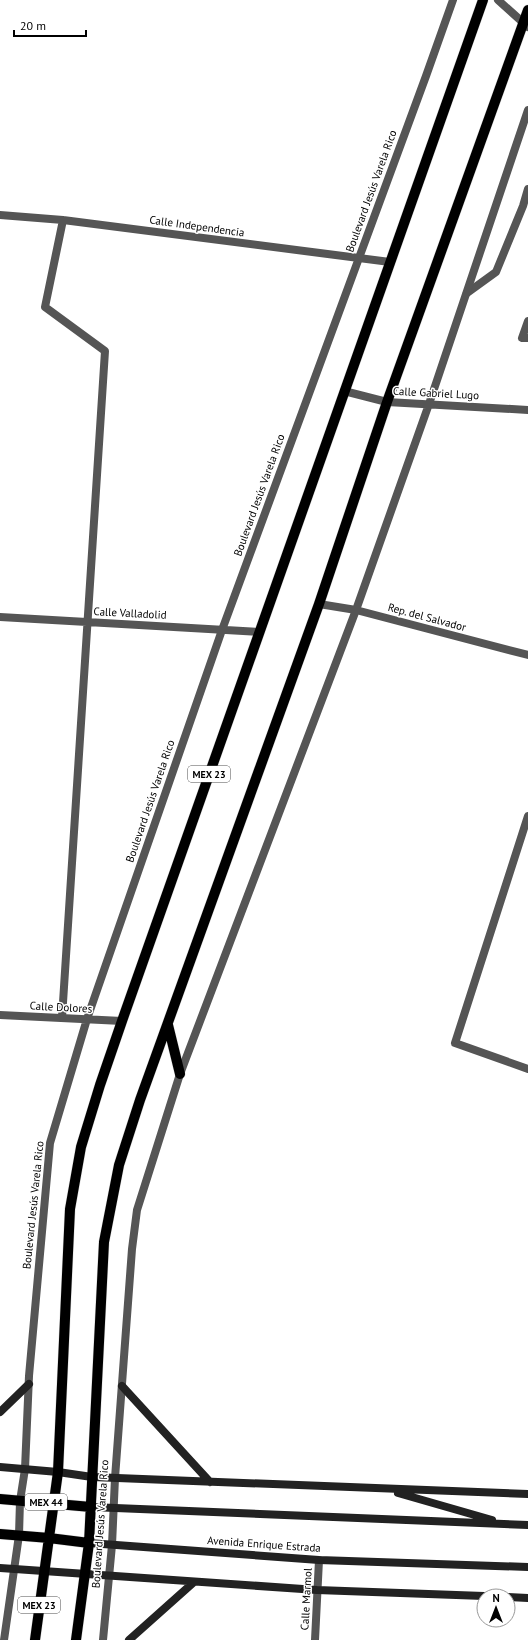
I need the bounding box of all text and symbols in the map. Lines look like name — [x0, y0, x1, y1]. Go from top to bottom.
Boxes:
scale bar — [14, 12, 86, 38]
text: 20 m — [20, 18, 46, 33]
street label: Boulevard Jesús Varela Rico — [342, 128, 400, 254]
street label: Calle Independencia — [149, 212, 245, 240]
street label: Calle Gabriel Lugo — [393, 384, 480, 402]
street label: Boulevard Jesús Varela Rico — [230, 432, 288, 558]
street label: Rep. del Salvador — [386, 600, 468, 634]
street label: Calle Valladolid — [93, 604, 167, 622]
street label: Boulevard Jesús Varela Rico — [122, 738, 178, 864]
road number: MEX 23 — [188, 766, 230, 782]
street label: Calle Dolores — [29, 998, 93, 1016]
street label: Boulevard Jesús Varela Rico — [19, 1140, 47, 1270]
street label: Boulevard Jesús Varela Rico — [89, 1459, 111, 1589]
road number: MEX 44 — [25, 1494, 67, 1510]
street label: Avenida Enrique Estrada — [207, 1533, 321, 1555]
street label: Calle Marmol — [297, 1567, 315, 1631]
north arrow — [476, 1588, 516, 1628]
text: N — [492, 1591, 500, 1605]
road number: MEX 23 — [18, 1597, 60, 1613]

